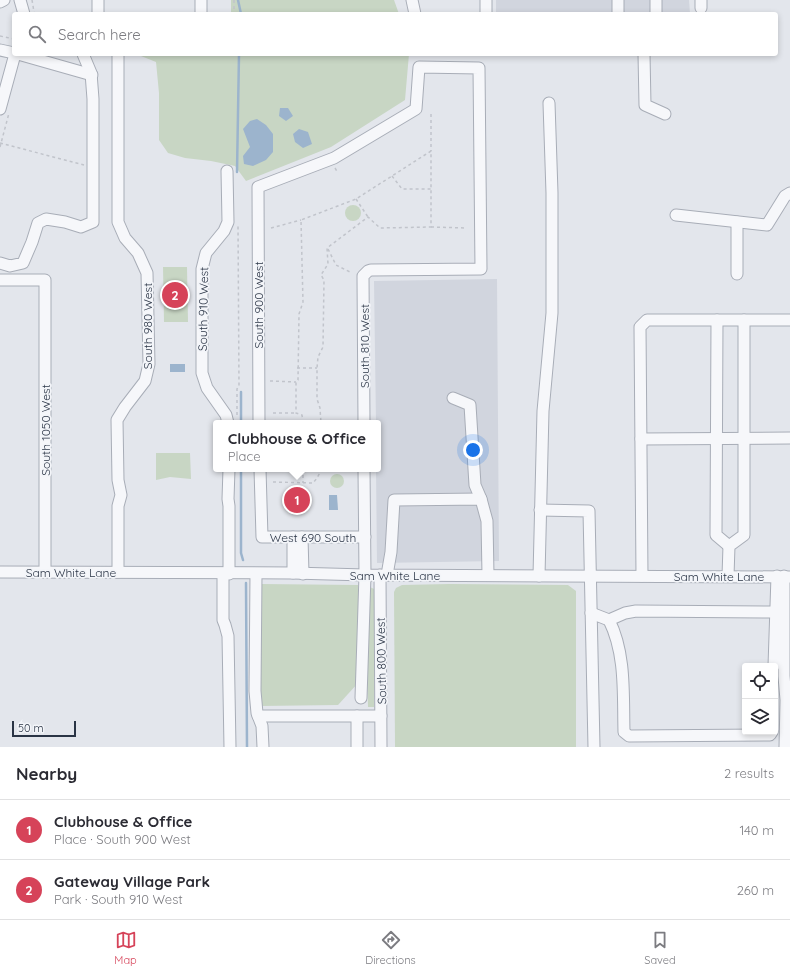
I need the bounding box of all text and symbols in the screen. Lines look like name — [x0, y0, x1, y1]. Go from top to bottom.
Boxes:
search box — [12, 12, 778, 56]
icon: search — [26, 23, 48, 45]
text: Search here — [58, 25, 141, 44]
street label: South 900 West — [251, 261, 266, 349]
street label: South 910 West — [195, 267, 211, 351]
pin: 2 — [162, 280, 188, 310]
street label: South 980 West — [140, 283, 155, 369]
street label: South 810 West — [357, 304, 372, 388]
street label: South 1050 West — [38, 384, 53, 476]
popup — [213, 420, 381, 472]
text: Clubhouse & Office — [228, 429, 366, 448]
your location — [463, 440, 483, 460]
text: Place — [228, 448, 261, 464]
pin: 1 — [284, 485, 310, 515]
street label: West 690 South — [270, 530, 356, 545]
street label: Sam White Lane — [26, 565, 117, 580]
street label: Sam White Lane — [350, 568, 441, 583]
street label: Sam White Lane — [674, 569, 765, 584]
street label: South 800 West — [373, 617, 389, 705]
map controls — [742, 663, 778, 735]
button: locate — [742, 663, 778, 699]
button: layers — [742, 699, 778, 735]
scale bar — [12, 719, 76, 738]
text: 50 m — [18, 721, 44, 735]
text: Nearby — [16, 763, 77, 784]
text: 2 results — [724, 765, 774, 781]
text: Clubhouse & Office — [54, 812, 192, 831]
text: 1 — [26, 822, 32, 838]
text: 140 m — [739, 822, 774, 838]
text: Place · South 900 West — [54, 831, 191, 847]
text: Gateway Village Park — [54, 872, 210, 891]
text: 2 — [25, 882, 33, 898]
text: 260 m — [737, 882, 774, 898]
text: Park · South 910 West — [54, 891, 183, 907]
tab: Map — [114, 929, 137, 967]
tab: Directions — [365, 929, 416, 967]
tab: Saved — [644, 929, 676, 967]

